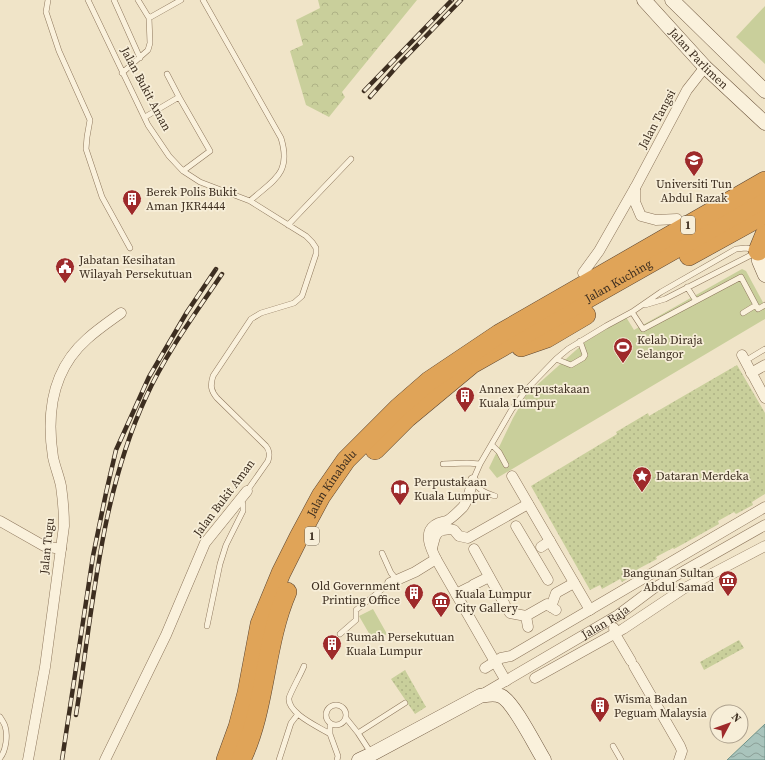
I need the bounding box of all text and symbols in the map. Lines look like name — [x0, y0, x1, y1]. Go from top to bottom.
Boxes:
street label: Jalan Parlimen — [665, 24, 732, 93]
street label: Jalan Bukit Aman — [117, 43, 175, 134]
street label: Jalan Tangsi — [634, 86, 679, 152]
school or university icon: Universiti Tun Abdul Razak — [683, 149, 705, 177]
place label: Universiti Tun Abdul Razak — [656, 176, 732, 206]
place label: Berek Polis Bukit Aman JKR4444 — [146, 184, 237, 214]
building icon: Berek Polis Bukit Aman JKR4444 — [121, 188, 143, 216]
road number: 1 — [681, 216, 695, 234]
place label: Jabatan Kesihatan Wilayah Persekutuan — [78, 252, 192, 282]
public building icon: Jabatan Kesihatan Wilayah Persekutuan — [54, 256, 76, 284]
street label: Jalan Kuching — [581, 256, 655, 307]
place label: Kelab Diraja Selangor — [637, 332, 704, 362]
sports icon: Kelab Diraja Selangor — [612, 336, 634, 364]
place label: Annex Perpustakaan Kuala Lumpur — [479, 381, 590, 411]
building icon: Annex Perpustakaan Kuala Lumpur — [454, 385, 476, 413]
street label: Jalan Kinabalu — [303, 446, 360, 521]
street label: Jalan Bukit Aman — [189, 456, 258, 541]
place icon: Dataran Merdeka — [631, 465, 653, 493]
place label: Dataran Merdeka — [656, 468, 750, 484]
place label: Perpustakaan Kuala Lumpur — [414, 474, 491, 504]
library icon: Perpustakaan Kuala Lumpur — [389, 478, 411, 506]
street label: Jalan Tugu — [36, 517, 58, 576]
road number: 1 — [305, 527, 319, 545]
place label: Bangunan Sultan Abdul Samad — [623, 565, 714, 595]
museum icon: Bangunan Sultan Abdul Samad — [717, 569, 739, 597]
place label: Old Government Printing Office — [311, 578, 400, 608]
building icon: Old Government Printing Office — [403, 582, 425, 610]
place label: Kuala Lumpur City Gallery — [455, 586, 532, 616]
museum icon: Kuala Lumpur City Gallery — [430, 590, 452, 618]
street label: Jalan Raja — [578, 601, 633, 643]
place label: Rumah Persekutuan Kuala Lumpur — [346, 629, 455, 659]
building icon: Rumah Persekutuan Kuala Lumpur — [321, 633, 343, 661]
place label: Wisma Badan Peguam Malaysia — [614, 691, 708, 721]
building icon: Wisma Badan Peguam Malaysia — [589, 695, 611, 723]
north arrow — [709, 704, 749, 744]
text: N — [728, 710, 744, 726]

